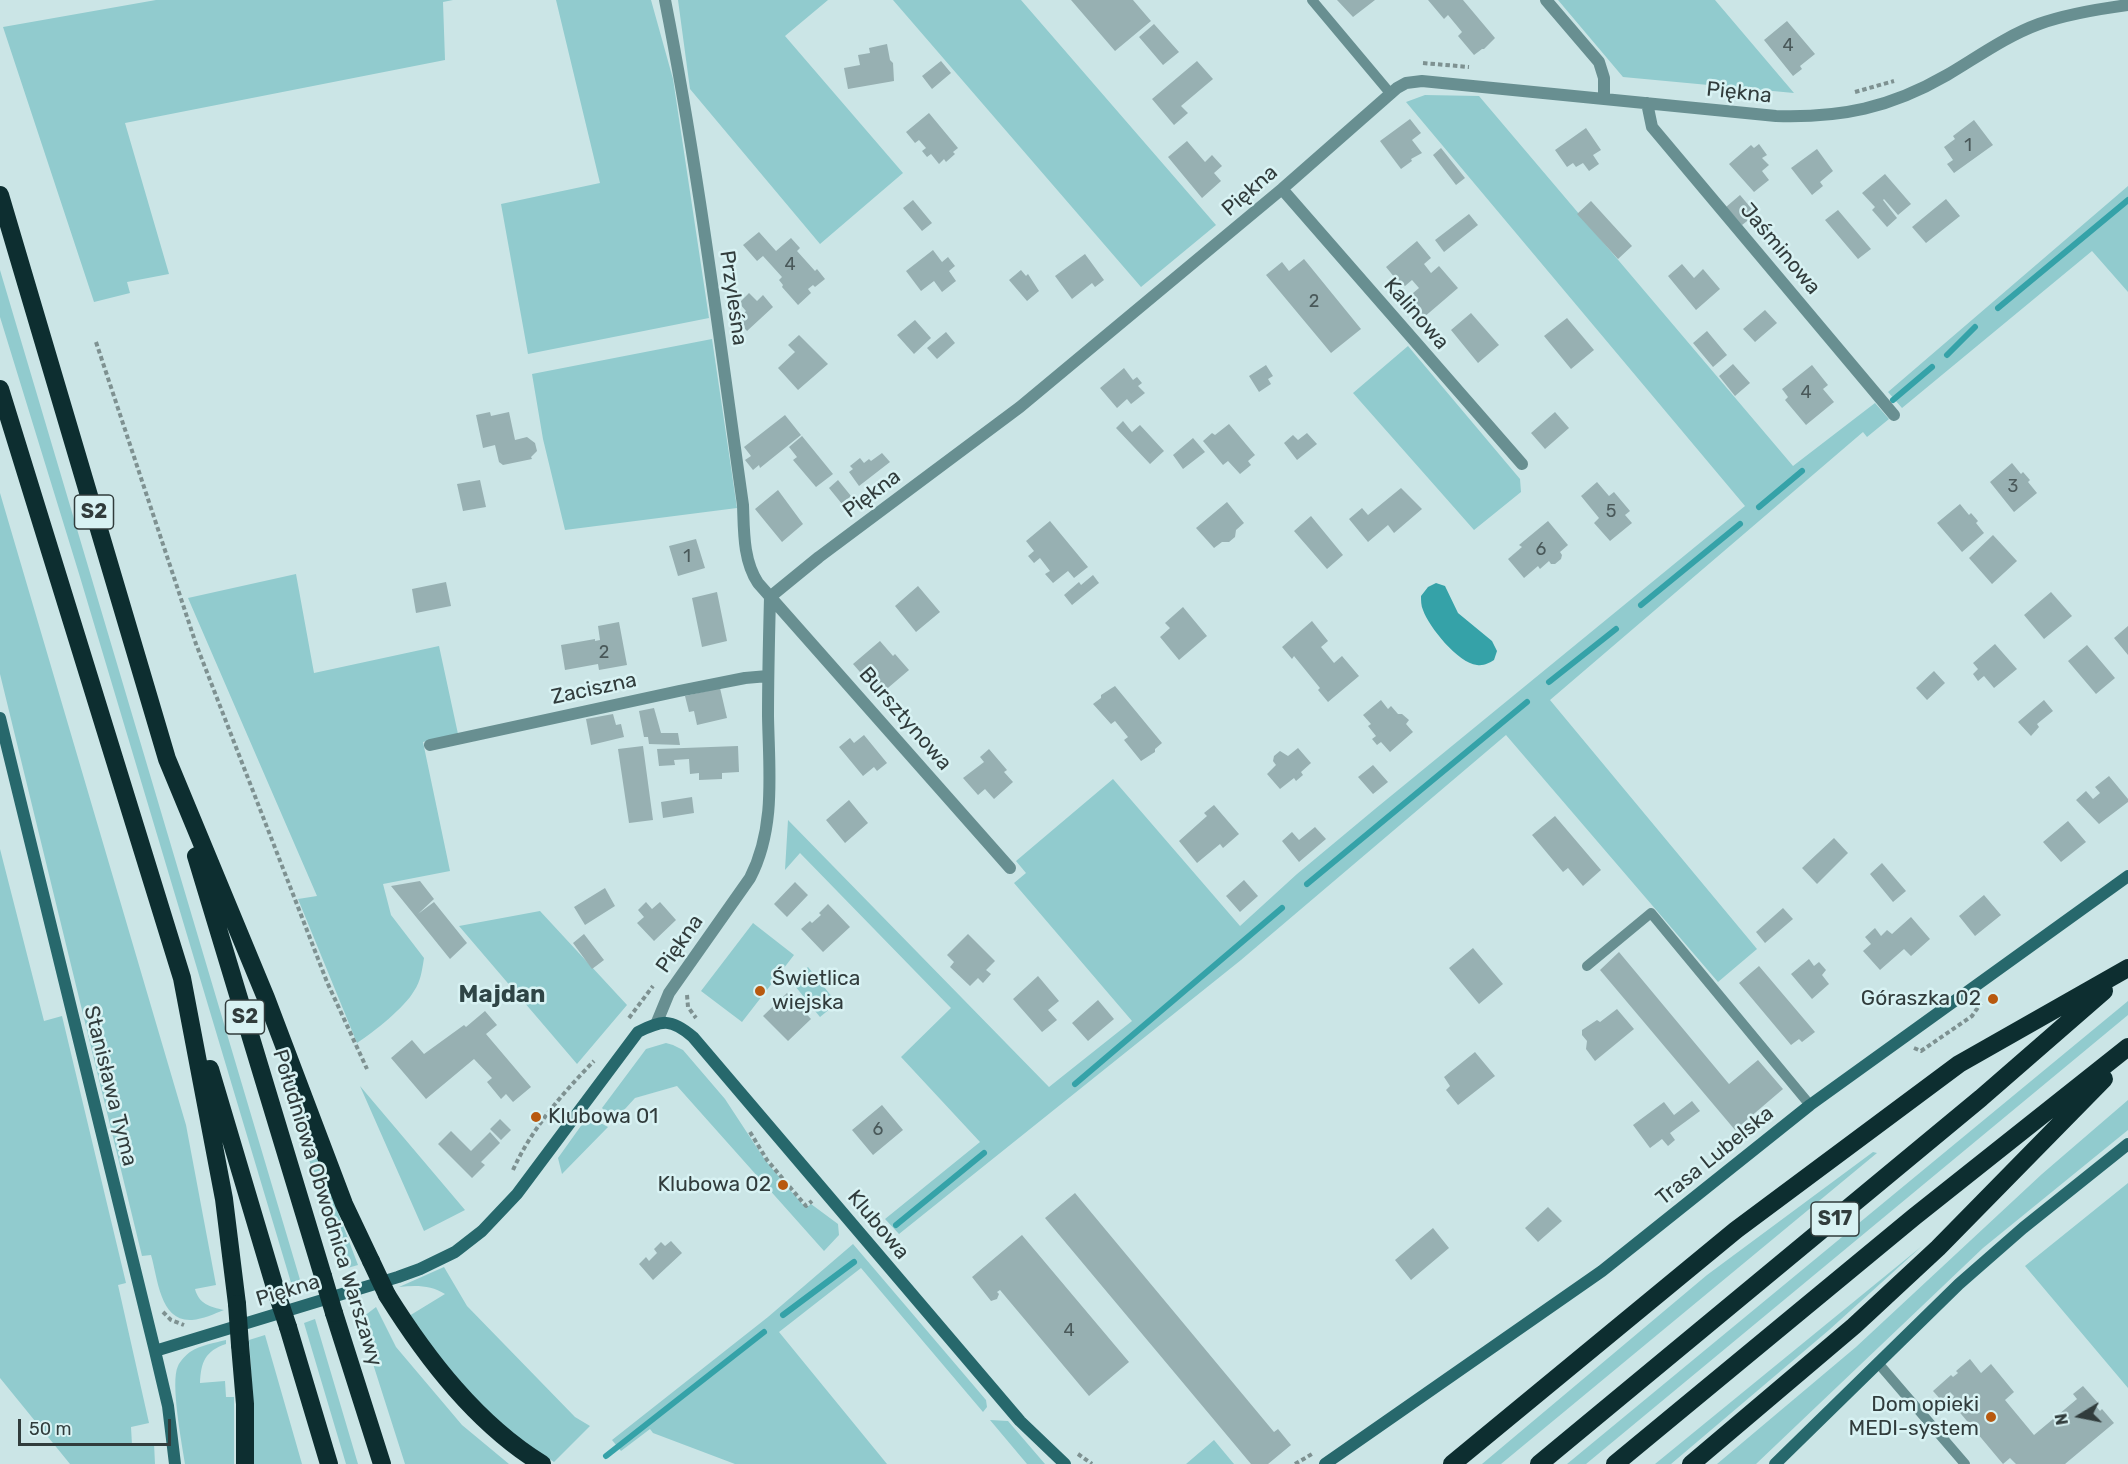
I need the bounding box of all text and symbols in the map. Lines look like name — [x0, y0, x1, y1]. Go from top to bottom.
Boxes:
house number: 4 — [1782, 35, 1794, 57]
street label: Piękna — [1705, 77, 1773, 109]
house number: 1 — [1964, 135, 1972, 157]
street label: Piękna — [1217, 160, 1283, 222]
street label: Jaśminowa — [1734, 198, 1826, 300]
street label: Przyleśna — [714, 249, 752, 347]
house number: 4 — [784, 254, 796, 276]
street label: Kalinowa — [1378, 273, 1454, 355]
house number: 2 — [1309, 291, 1319, 313]
house number: 4 — [1800, 382, 1812, 404]
street label: Piękna — [838, 464, 906, 524]
house number: 3 — [2008, 476, 2018, 498]
road number: S2 — [74, 495, 113, 529]
house number: 5 — [1606, 501, 1616, 523]
house number: 6 — [1536, 539, 1546, 561]
house number: 1 — [683, 546, 691, 568]
house number: 2 — [599, 642, 609, 664]
street label: Bursztynowa — [853, 662, 957, 776]
street label: Zaciszna — [549, 668, 639, 710]
street label: Piękna — [651, 910, 709, 978]
place label: Świetlica wiejska — [772, 966, 860, 1016]
district label: Majdan — [459, 981, 545, 1009]
marker: Świetlica wiejska — [753, 984, 767, 998]
place label: Góraszka 02 — [1861, 986, 1981, 1012]
marker: Góraszka 02 — [1986, 992, 2000, 1006]
road number: S2 — [226, 1000, 264, 1034]
street label: Stanisława Tyma — [78, 1003, 142, 1169]
street label: Południowa Obwodnica Warszawy — [267, 1046, 387, 1370]
street label: Trasa Lubelska — [1651, 1101, 1779, 1211]
place label: Klubowa 01 — [548, 1104, 658, 1130]
marker: Klubowa 01 — [529, 1110, 543, 1124]
house number: 6 — [873, 1119, 883, 1141]
place label: Klubowa 02 — [657, 1172, 771, 1198]
marker: Klubowa 02 — [776, 1178, 790, 1192]
street label: Klubowa — [842, 1185, 914, 1265]
road number: S17 — [1811, 1202, 1859, 1236]
street label: Piękna — [253, 1269, 323, 1313]
house number: 4 — [1063, 1320, 1075, 1342]
north arrow — [2050, 1386, 2110, 1446]
place label: Dom opieki MEDI-system — [1848, 1392, 1979, 1442]
scale bar — [21, 1407, 174, 1445]
marker: Dom opieki MEDI-system — [1984, 1410, 1998, 1424]
text: N — [2051, 1412, 2072, 1427]
text: 50 m — [29, 1418, 72, 1440]

